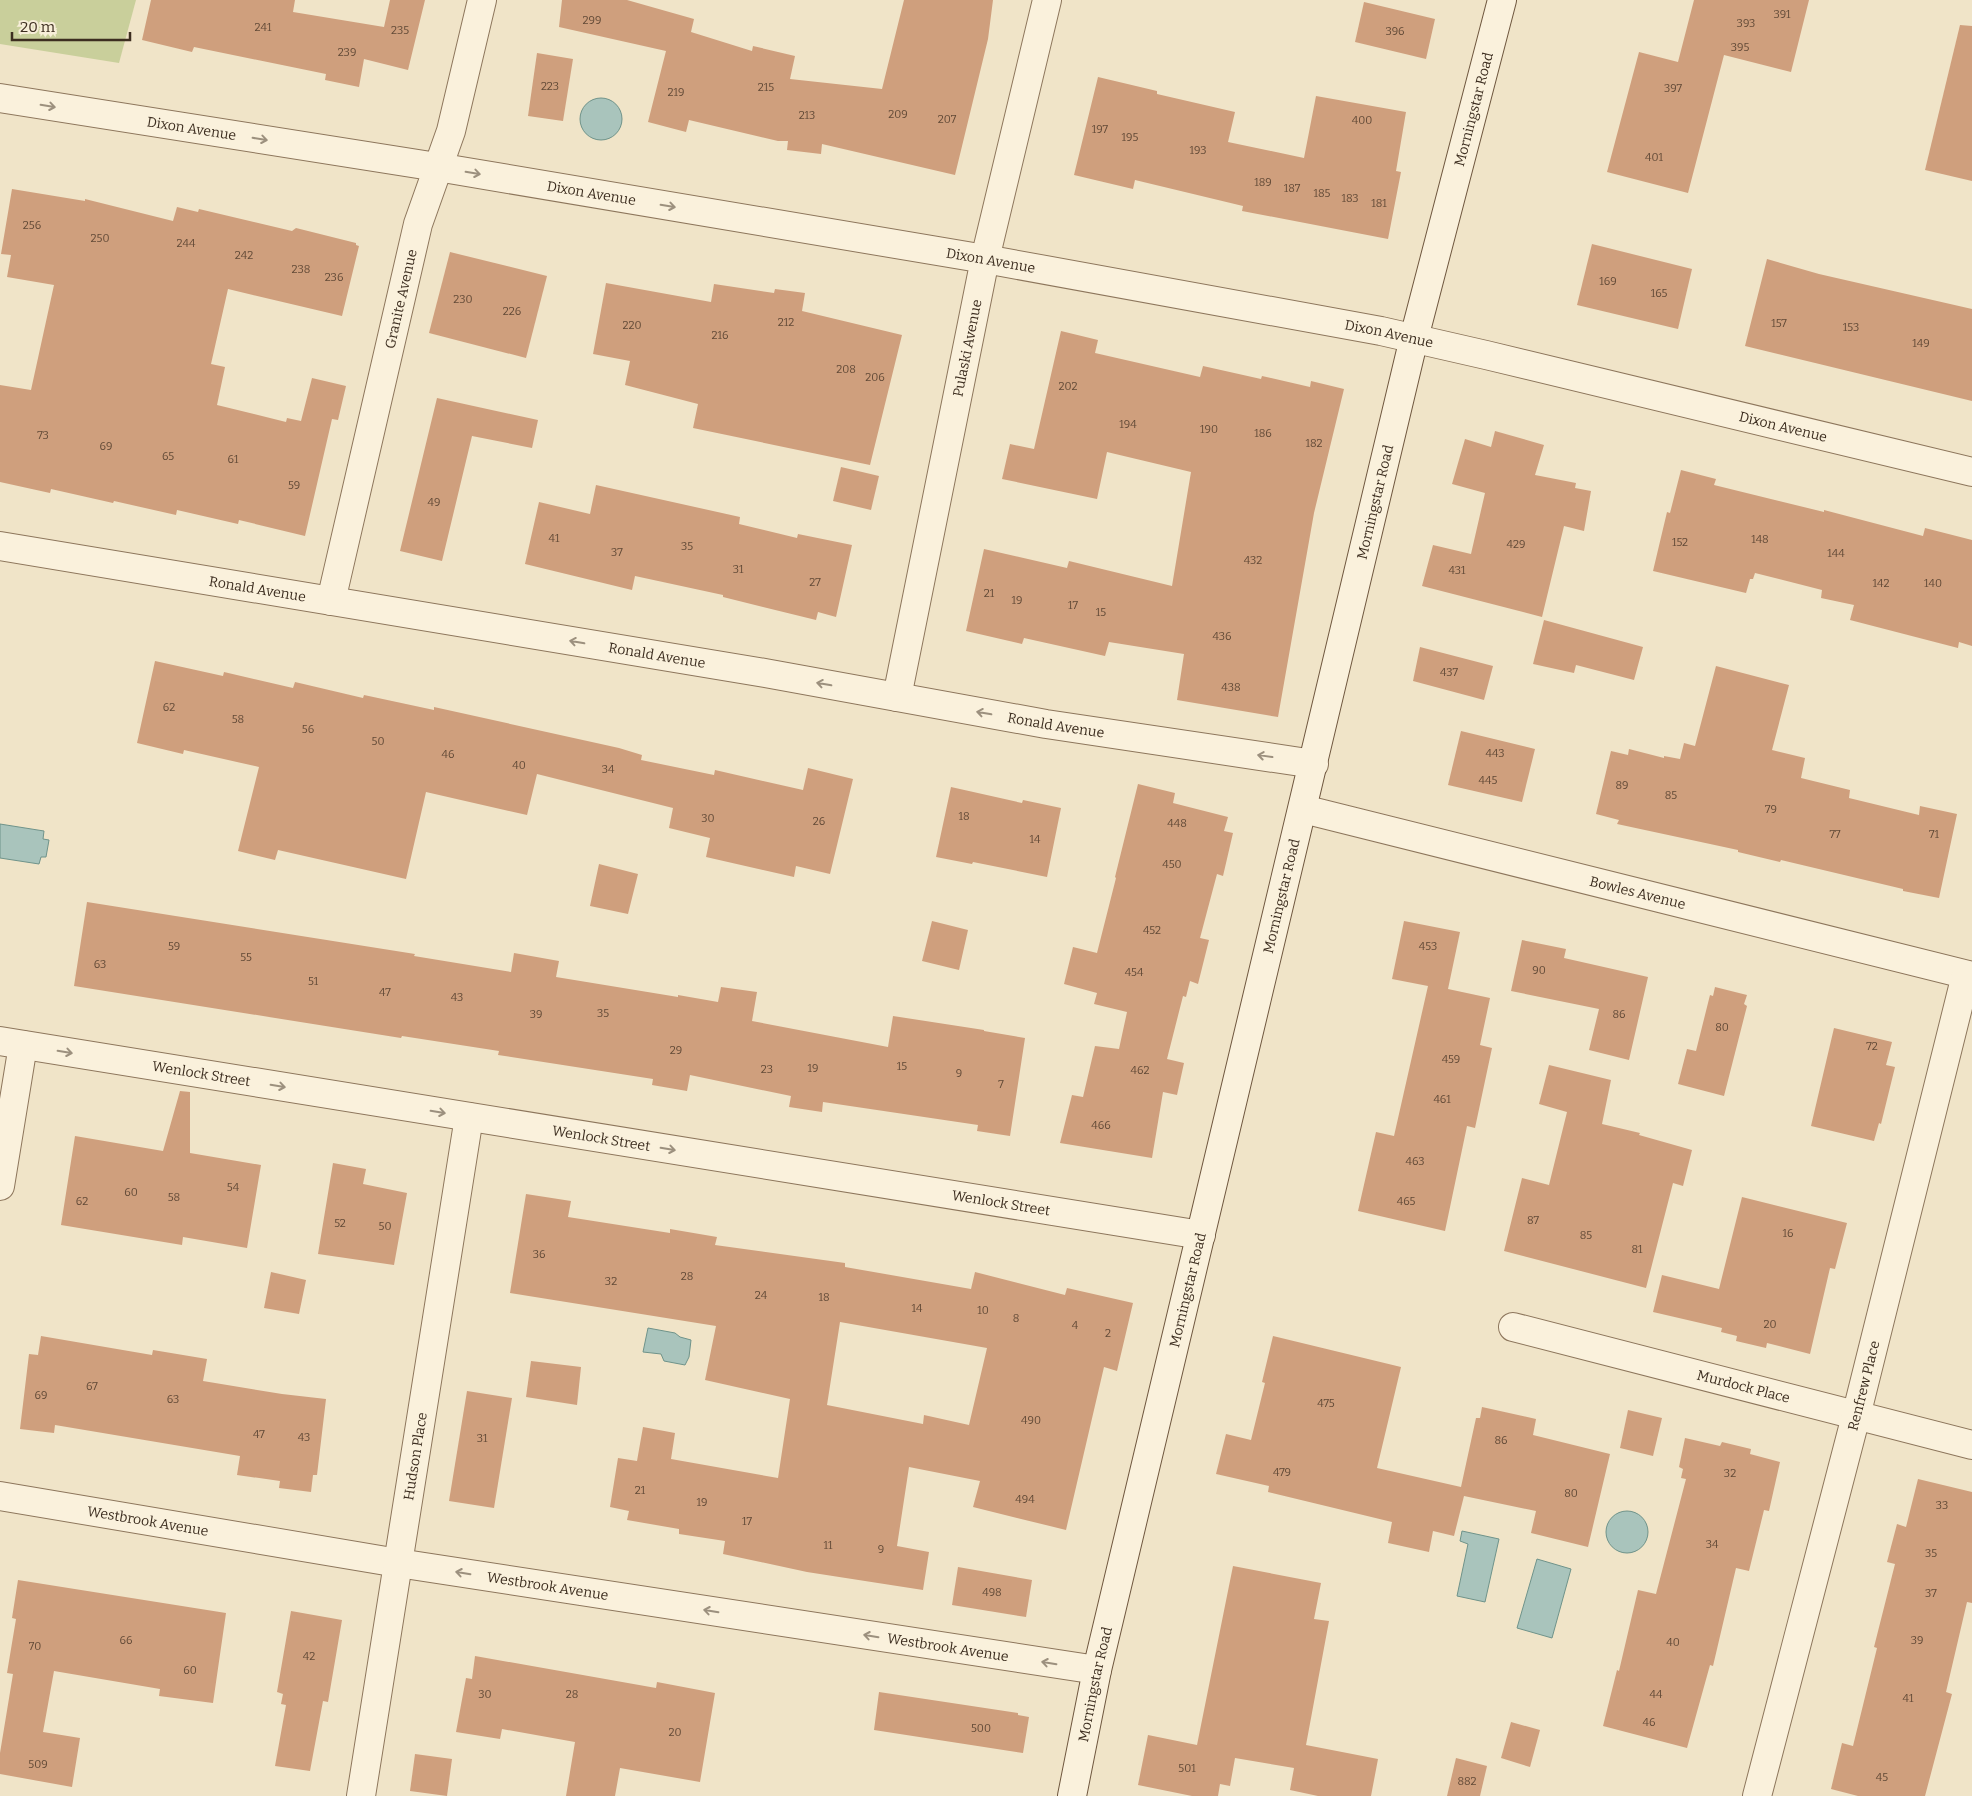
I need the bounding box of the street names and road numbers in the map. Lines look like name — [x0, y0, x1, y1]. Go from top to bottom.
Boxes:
street label: Morningstar Road — [1451, 50, 1497, 168]
street label: Dixon Avenue — [146, 113, 237, 144]
street label: Dixon Avenue — [546, 177, 637, 209]
street label: Dixon Avenue — [945, 244, 1037, 276]
street label: Granite Avenue — [381, 248, 420, 350]
street label: Pulaski Avenue — [949, 298, 985, 398]
street label: Dixon Avenue — [1343, 316, 1435, 351]
street label: Dixon Avenue — [1737, 408, 1829, 445]
street label: Morningstar Road — [1353, 443, 1397, 561]
street label: Ronald Avenue — [208, 572, 307, 605]
street label: Ronald Avenue — [607, 639, 707, 671]
street label: Ronald Avenue — [1006, 709, 1106, 741]
street label: Morningstar Road — [1259, 837, 1303, 955]
street label: Bowles Avenue — [1588, 872, 1687, 913]
street label: Wenlock Street — [151, 1057, 252, 1090]
street label: Wenlock Street — [551, 1122, 652, 1154]
street label: Wenlock Street — [951, 1186, 1051, 1219]
street label: Morningstar Road — [1166, 1231, 1209, 1349]
street label: Renfrew Place — [1844, 1339, 1883, 1432]
street label: Murdock Place — [1695, 1366, 1792, 1406]
street label: Hudson Place — [400, 1411, 430, 1502]
street label: Westbrook Avenue — [86, 1502, 210, 1539]
street label: Westbrook Avenue — [486, 1568, 610, 1604]
street label: Morningstar Road — [1074, 1625, 1115, 1743]
street label: Westbrook Avenue — [886, 1629, 1010, 1665]

